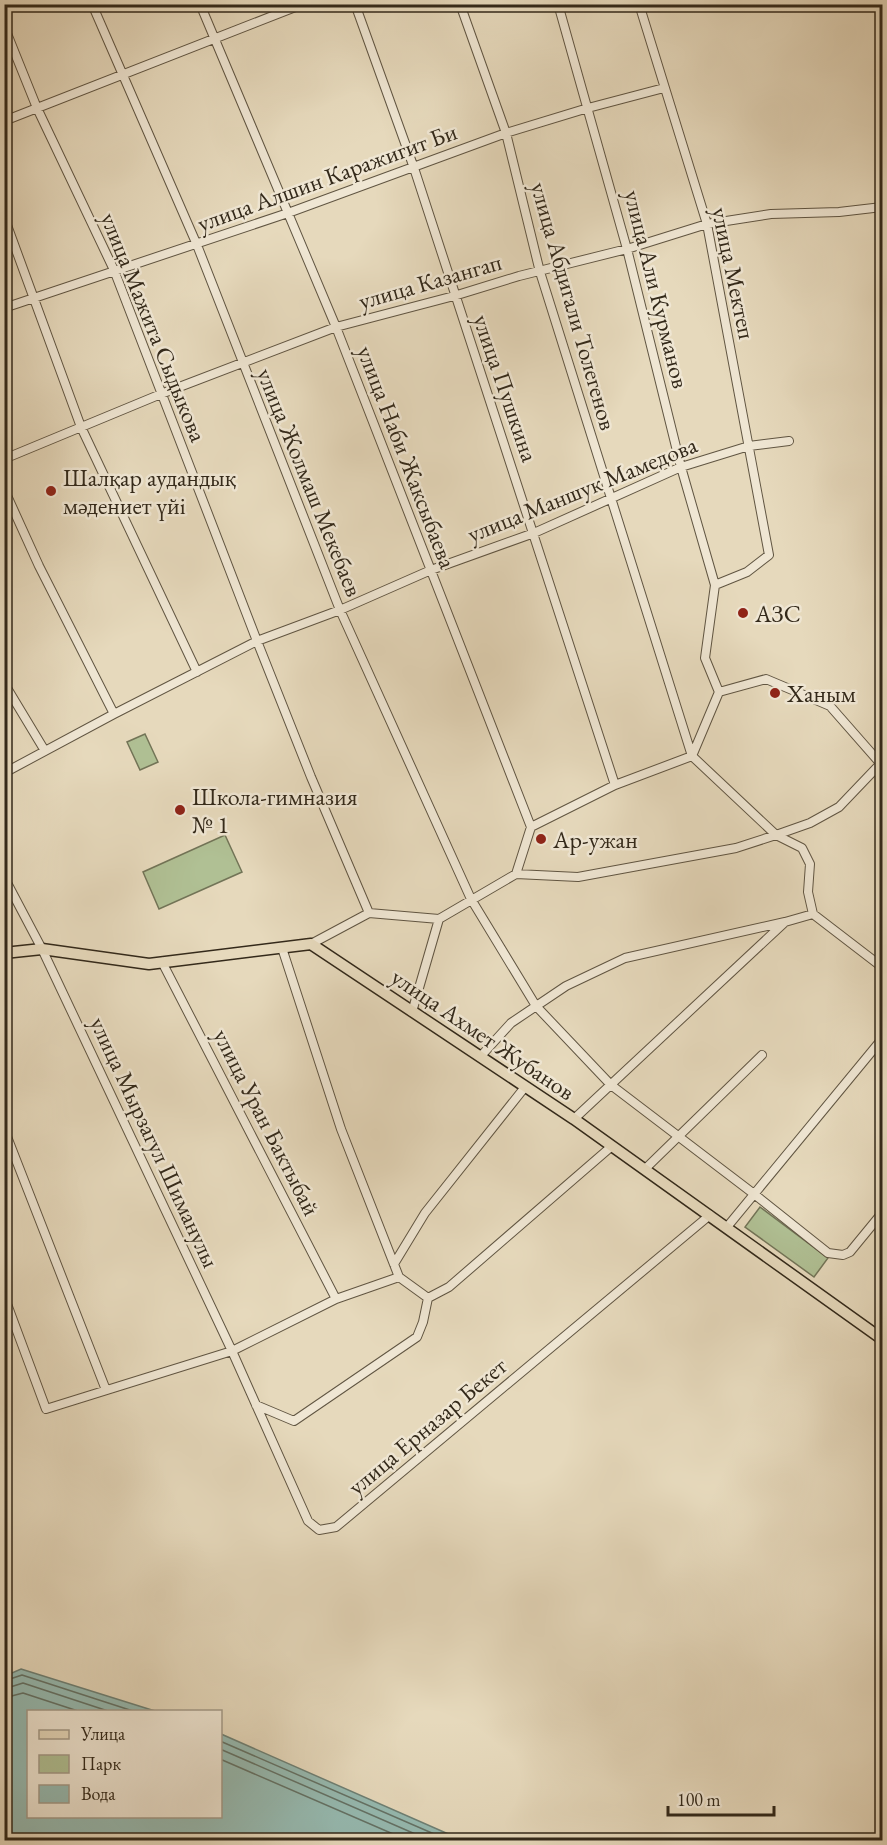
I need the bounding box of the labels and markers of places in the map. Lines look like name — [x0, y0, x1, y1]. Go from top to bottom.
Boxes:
place label: Шалқар аудандық мәдениет үйі — [63, 462, 237, 521]
marker: Шалқар аудандық мәдениет үйі — [44, 484, 58, 498]
place label: АЗС — [754, 598, 801, 629]
marker: АЗС — [736, 606, 750, 620]
place label: Ханым — [786, 678, 856, 709]
marker: Ханым — [768, 686, 782, 700]
place label: Школа-гимназия № 1 — [192, 781, 358, 840]
marker: Школа-гимназия № 1 — [173, 803, 187, 817]
place label: Ар-ужан — [552, 824, 638, 855]
marker: Ар-ужан — [534, 832, 548, 846]

